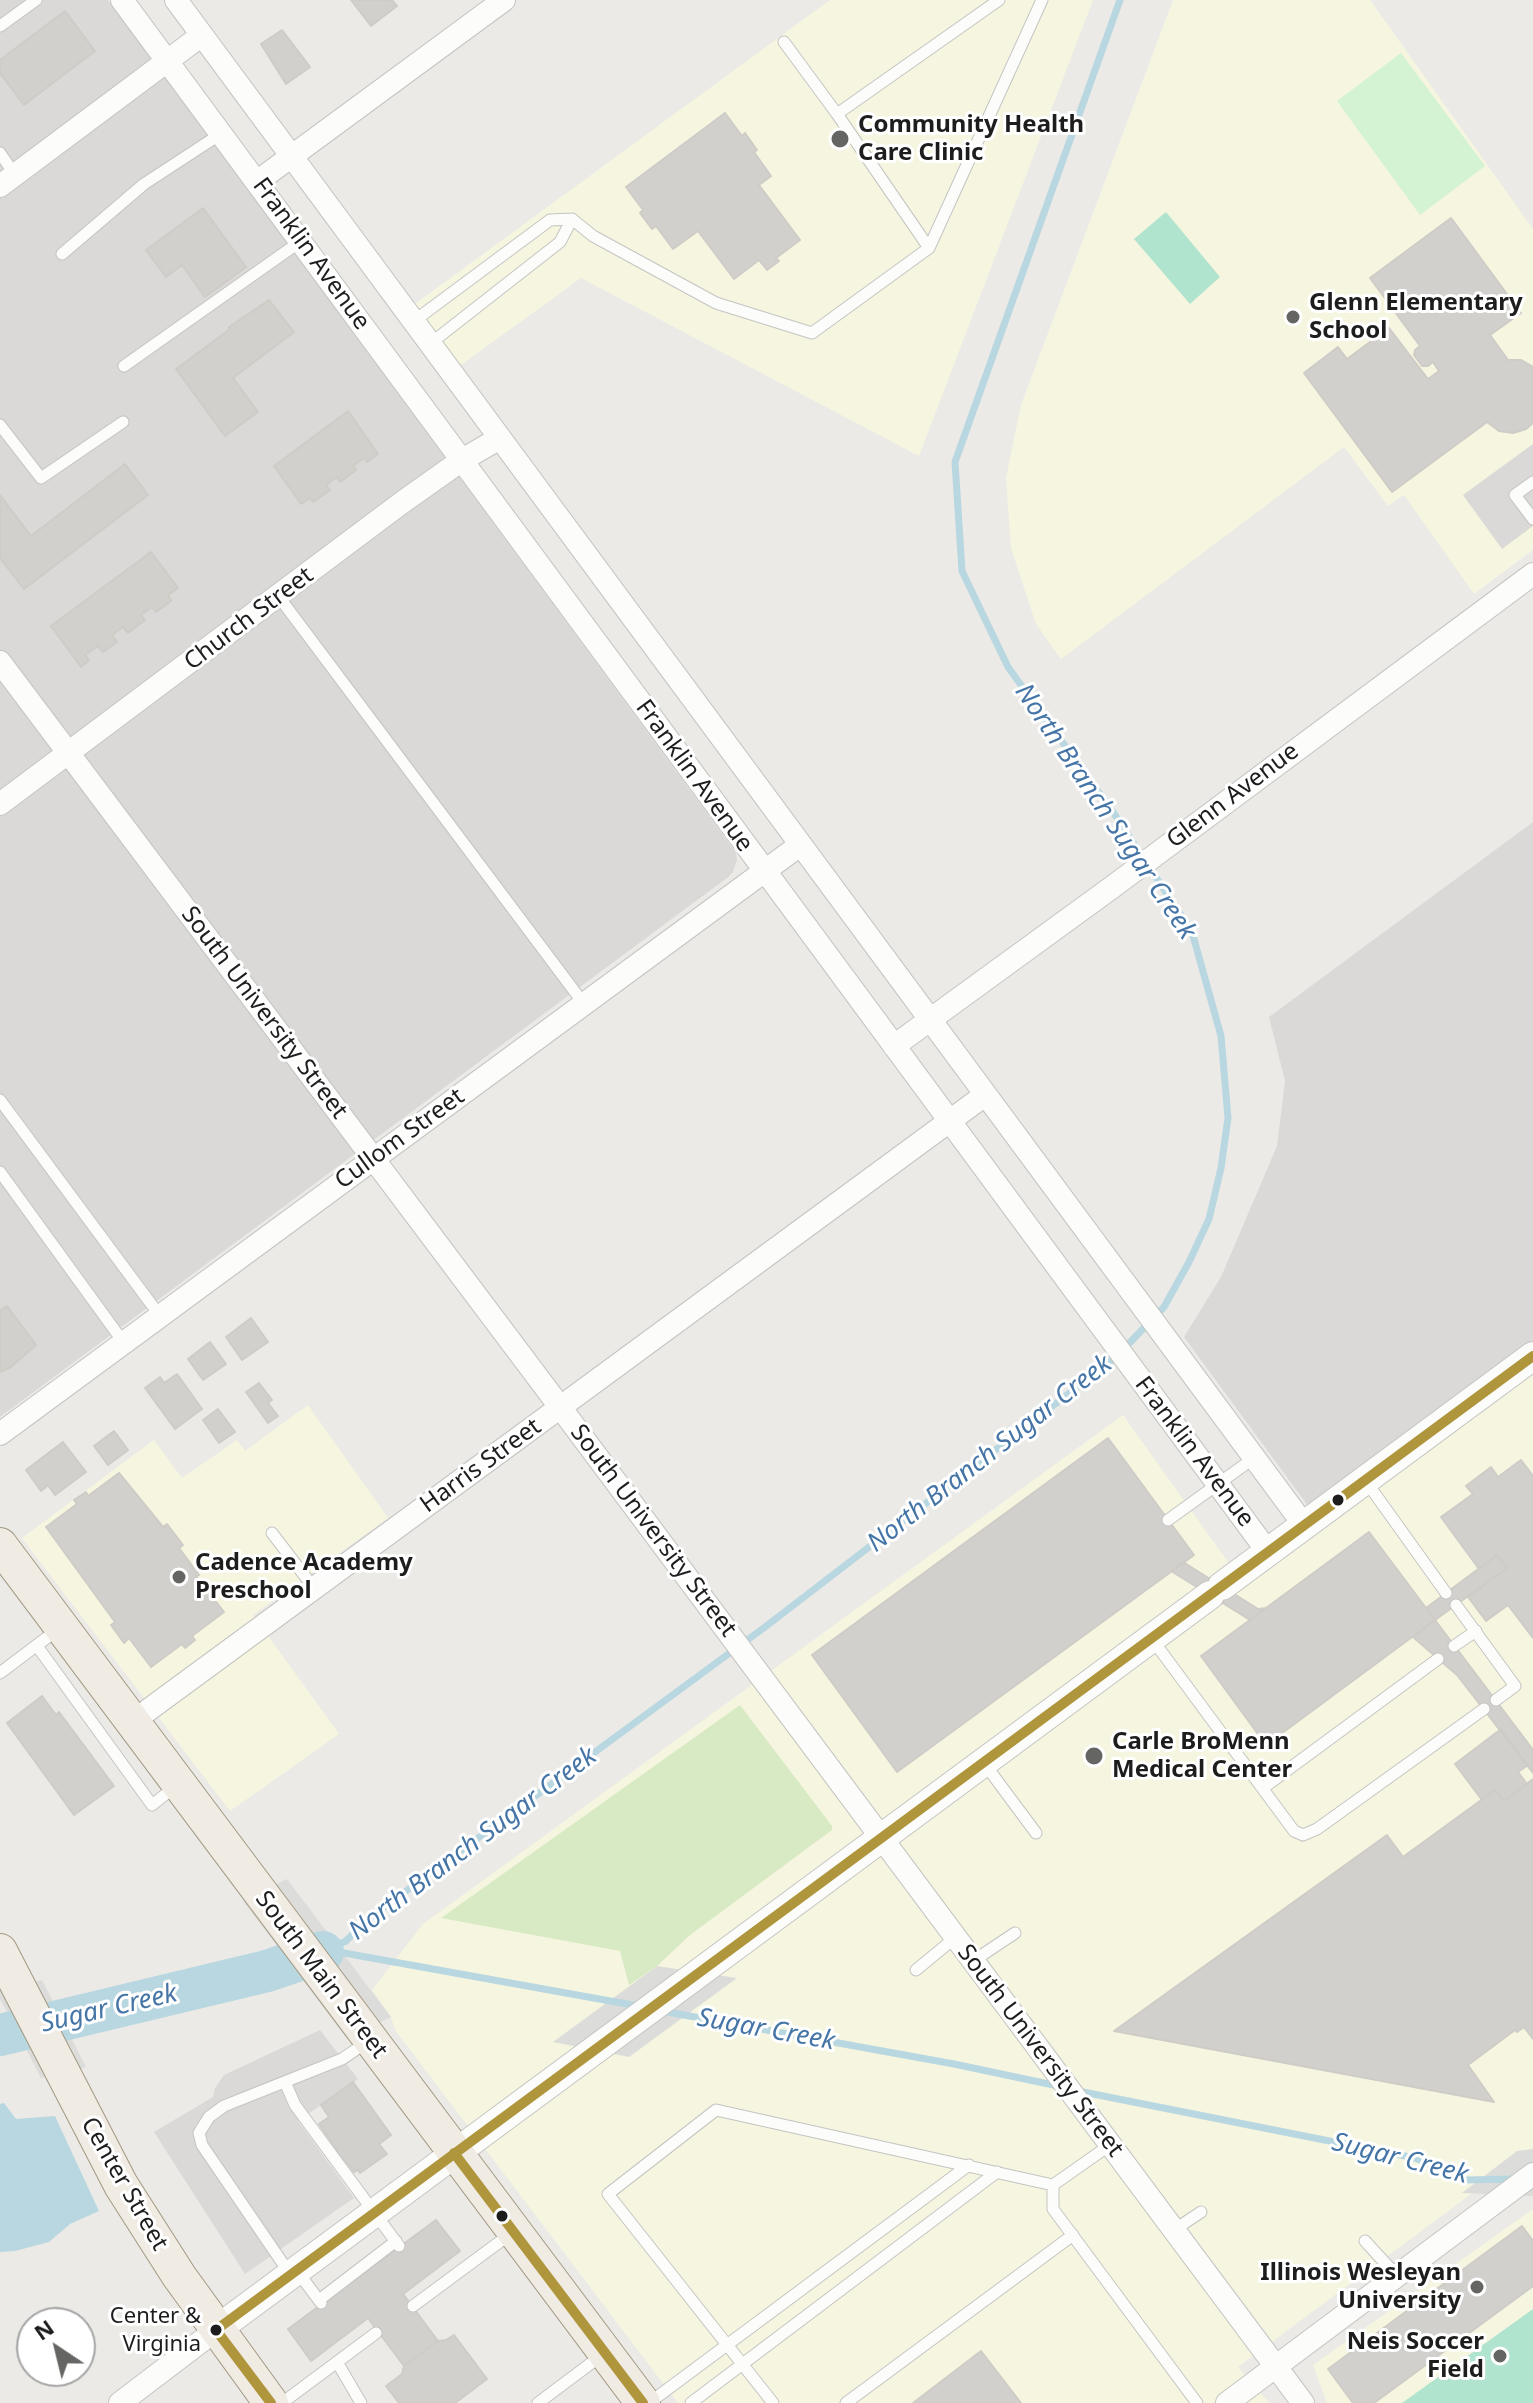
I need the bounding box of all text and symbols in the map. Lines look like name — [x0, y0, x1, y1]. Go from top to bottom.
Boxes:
place label: Community Health Care Clinic — [858, 111, 1084, 167]
marker: Community Health Care Clinic — [829, 128, 851, 150]
street label: Franklin Avenue — [246, 172, 376, 336]
place label: Glenn Elementary School — [1309, 289, 1523, 345]
marker: Glenn Elementary School — [1284, 308, 1302, 326]
street label: Church Street — [179, 561, 319, 677]
water label: North Branch Sugar Creek — [1008, 678, 1202, 946]
street label: Franklin Avenue — [629, 694, 759, 858]
street label: Glenn Avenue — [1161, 737, 1305, 855]
street label: South University Street — [175, 901, 353, 1125]
street label: Cullom Street — [330, 1083, 470, 1195]
water label: North Branch Sugar Creek — [862, 1349, 1118, 1559]
street label: Franklin Avenue — [1128, 1371, 1260, 1533]
street label: Harris Street — [415, 1413, 547, 1519]
street label: South University Street — [564, 1419, 742, 1643]
unlabelled marker — [1330, 1492, 1346, 1508]
place label: Cadence Academy Preschool — [195, 1549, 413, 1605]
marker: Cadence Academy Preschool — [170, 1568, 188, 1586]
place label: Carle BroMenn Medical Center — [1112, 1728, 1292, 1784]
water label: North Branch Sugar Creek — [343, 1741, 603, 1947]
marker: Carle BroMenn Medical Center — [1083, 1745, 1105, 1767]
street label: South Main Street — [249, 1886, 393, 2064]
street label: South University Street — [951, 1939, 1129, 2163]
water label: Sugar Creek — [38, 1978, 180, 2040]
water label: Sugar Creek — [695, 2003, 837, 2057]
street label: Center Street — [74, 2112, 174, 2256]
water label: Sugar Creek — [1329, 2127, 1471, 2191]
unlabelled marker — [494, 2208, 510, 2224]
place label: Illinois Wesleyan University — [1260, 2259, 1461, 2315]
marker: Illinois Wesleyan University — [1468, 2278, 1486, 2296]
place label: Center & Virginia — [110, 2304, 201, 2356]
north arrow — [16, 2307, 96, 2387]
text: N — [27, 2312, 59, 2346]
marker: Center & Virginia — [208, 2322, 224, 2338]
place label: Neis Soccer Field — [1347, 2328, 1484, 2384]
marker: Neis Soccer Field — [1491, 2347, 1509, 2365]

